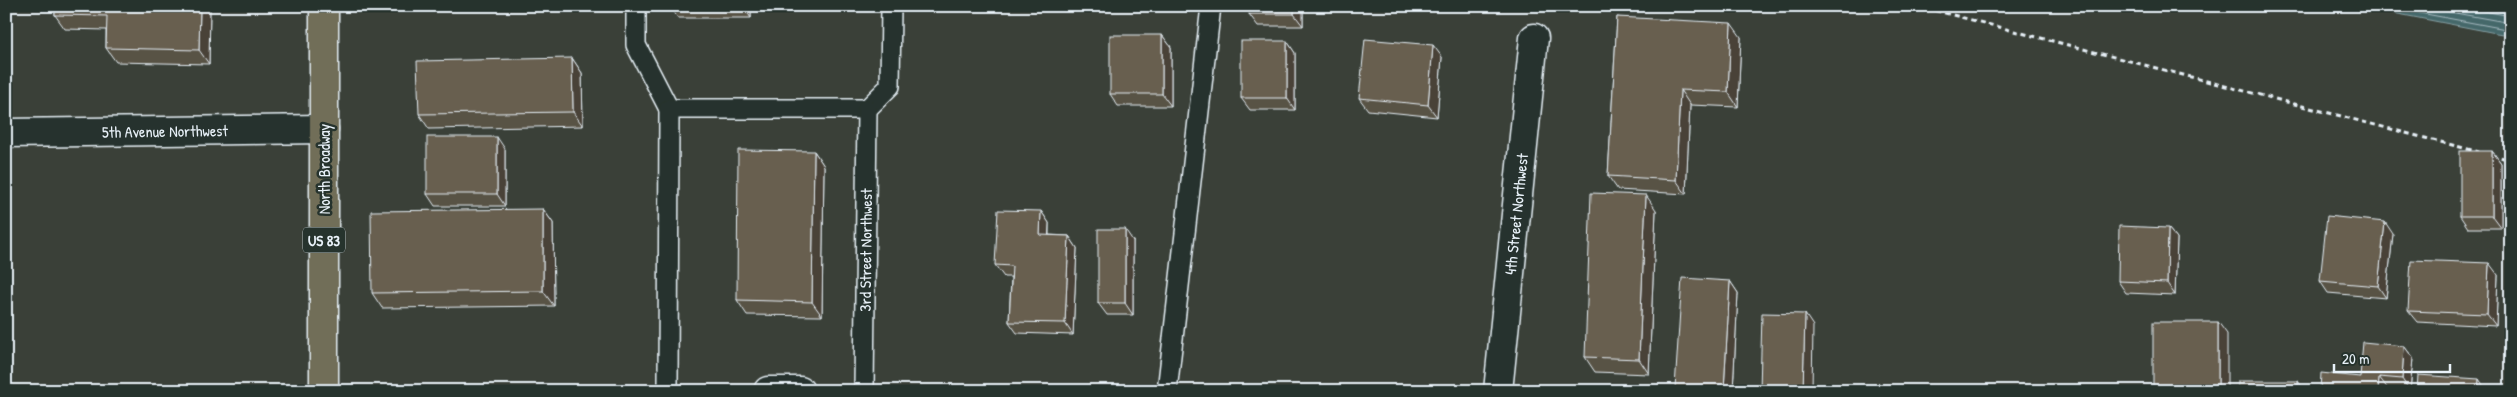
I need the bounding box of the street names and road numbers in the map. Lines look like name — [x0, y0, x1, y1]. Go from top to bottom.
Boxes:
street label: 5th Avenue Northwest — [102, 119, 229, 143]
street label: North Broadway — [313, 123, 335, 214]
street label: 4th Street Northwest — [1499, 152, 1533, 276]
street label: 3rd Street Northwest — [854, 188, 877, 312]
road number: US 83 — [303, 228, 345, 252]

